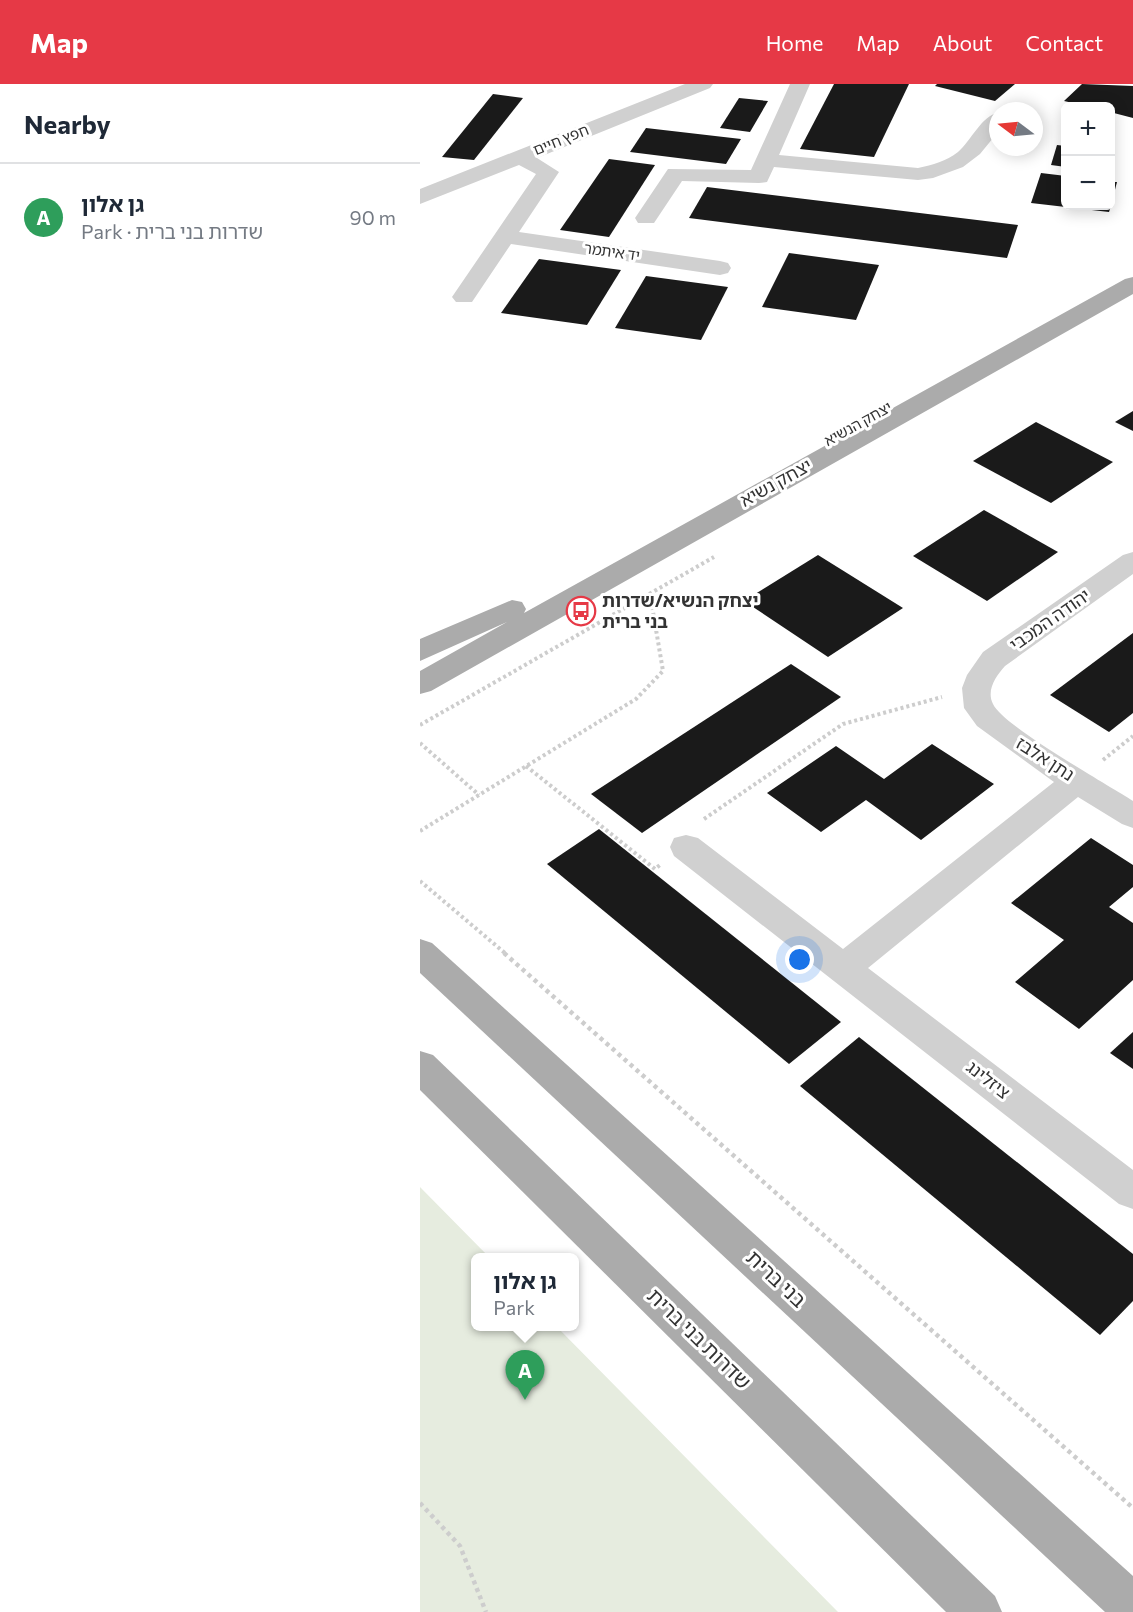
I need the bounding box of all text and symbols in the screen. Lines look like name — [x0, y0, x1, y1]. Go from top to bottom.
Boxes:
text: Map — [30, 25, 88, 59]
text: Home — [766, 30, 823, 55]
text: Map — [856, 30, 900, 55]
text: About — [933, 30, 992, 55]
text: Contact — [1025, 30, 1103, 55]
north arrow — [989, 102, 1043, 156]
map controls — [1061, 102, 1115, 210]
button: + — [1061, 102, 1115, 156]
text: Nearby — [24, 108, 111, 139]
street label: חפץ חיים — [530, 120, 591, 158]
button: − — [1061, 156, 1115, 210]
text: גן אלון — [81, 190, 144, 217]
text: A — [36, 205, 51, 229]
text: 90 m — [350, 205, 396, 229]
text: Park · שדרות בני ברית — [81, 219, 263, 243]
street label: יד איתמר — [583, 238, 641, 264]
street label: יצחק הנשיא — [820, 397, 895, 449]
street label: יצחק נשיא — [736, 453, 815, 511]
street label: יהודה המכבי — [1005, 583, 1094, 655]
place label: יצחק הנשיא/שדרות בני ברית — [602, 589, 759, 632]
bus stop icon: יצחק הנשיא/שדרות בני ברית — [565, 595, 597, 627]
street label: נתן אלבז — [1012, 731, 1079, 785]
your location — [785, 945, 814, 974]
street label: ציזלינג — [962, 1055, 1015, 1103]
street label: בני ברית — [742, 1244, 812, 1312]
popup — [471, 1253, 579, 1331]
text: גן אלון — [493, 1267, 557, 1294]
street label: שדרות בני ברית — [643, 1282, 757, 1394]
text: Park — [493, 1295, 535, 1319]
pin: A — [506, 1350, 544, 1400]

